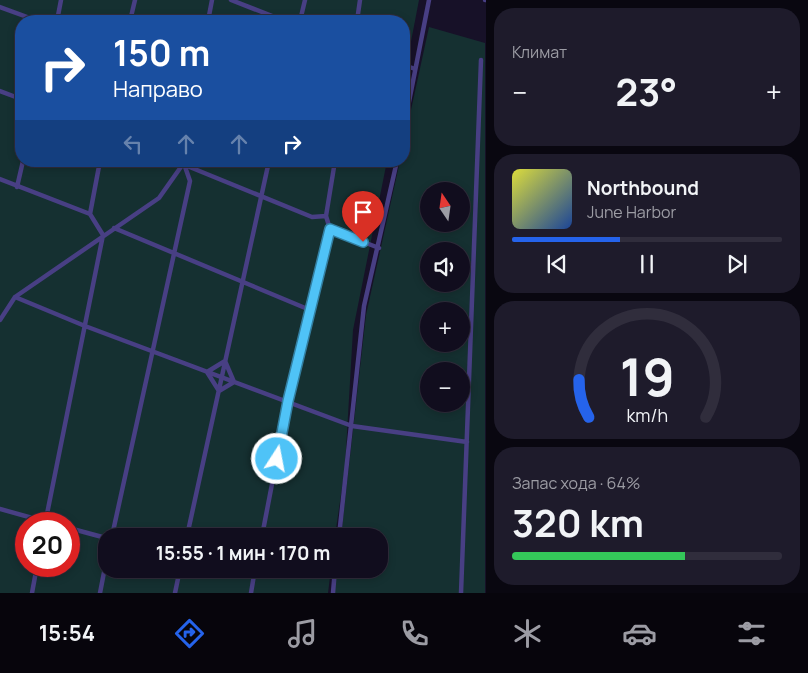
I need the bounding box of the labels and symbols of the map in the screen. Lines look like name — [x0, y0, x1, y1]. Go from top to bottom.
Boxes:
north arrow — [420, 182, 470, 232]
pin — [342, 191, 384, 242]
position arrow — [250, 432, 302, 484]
speed limit sign: 20 — [15, 512, 80, 577]

